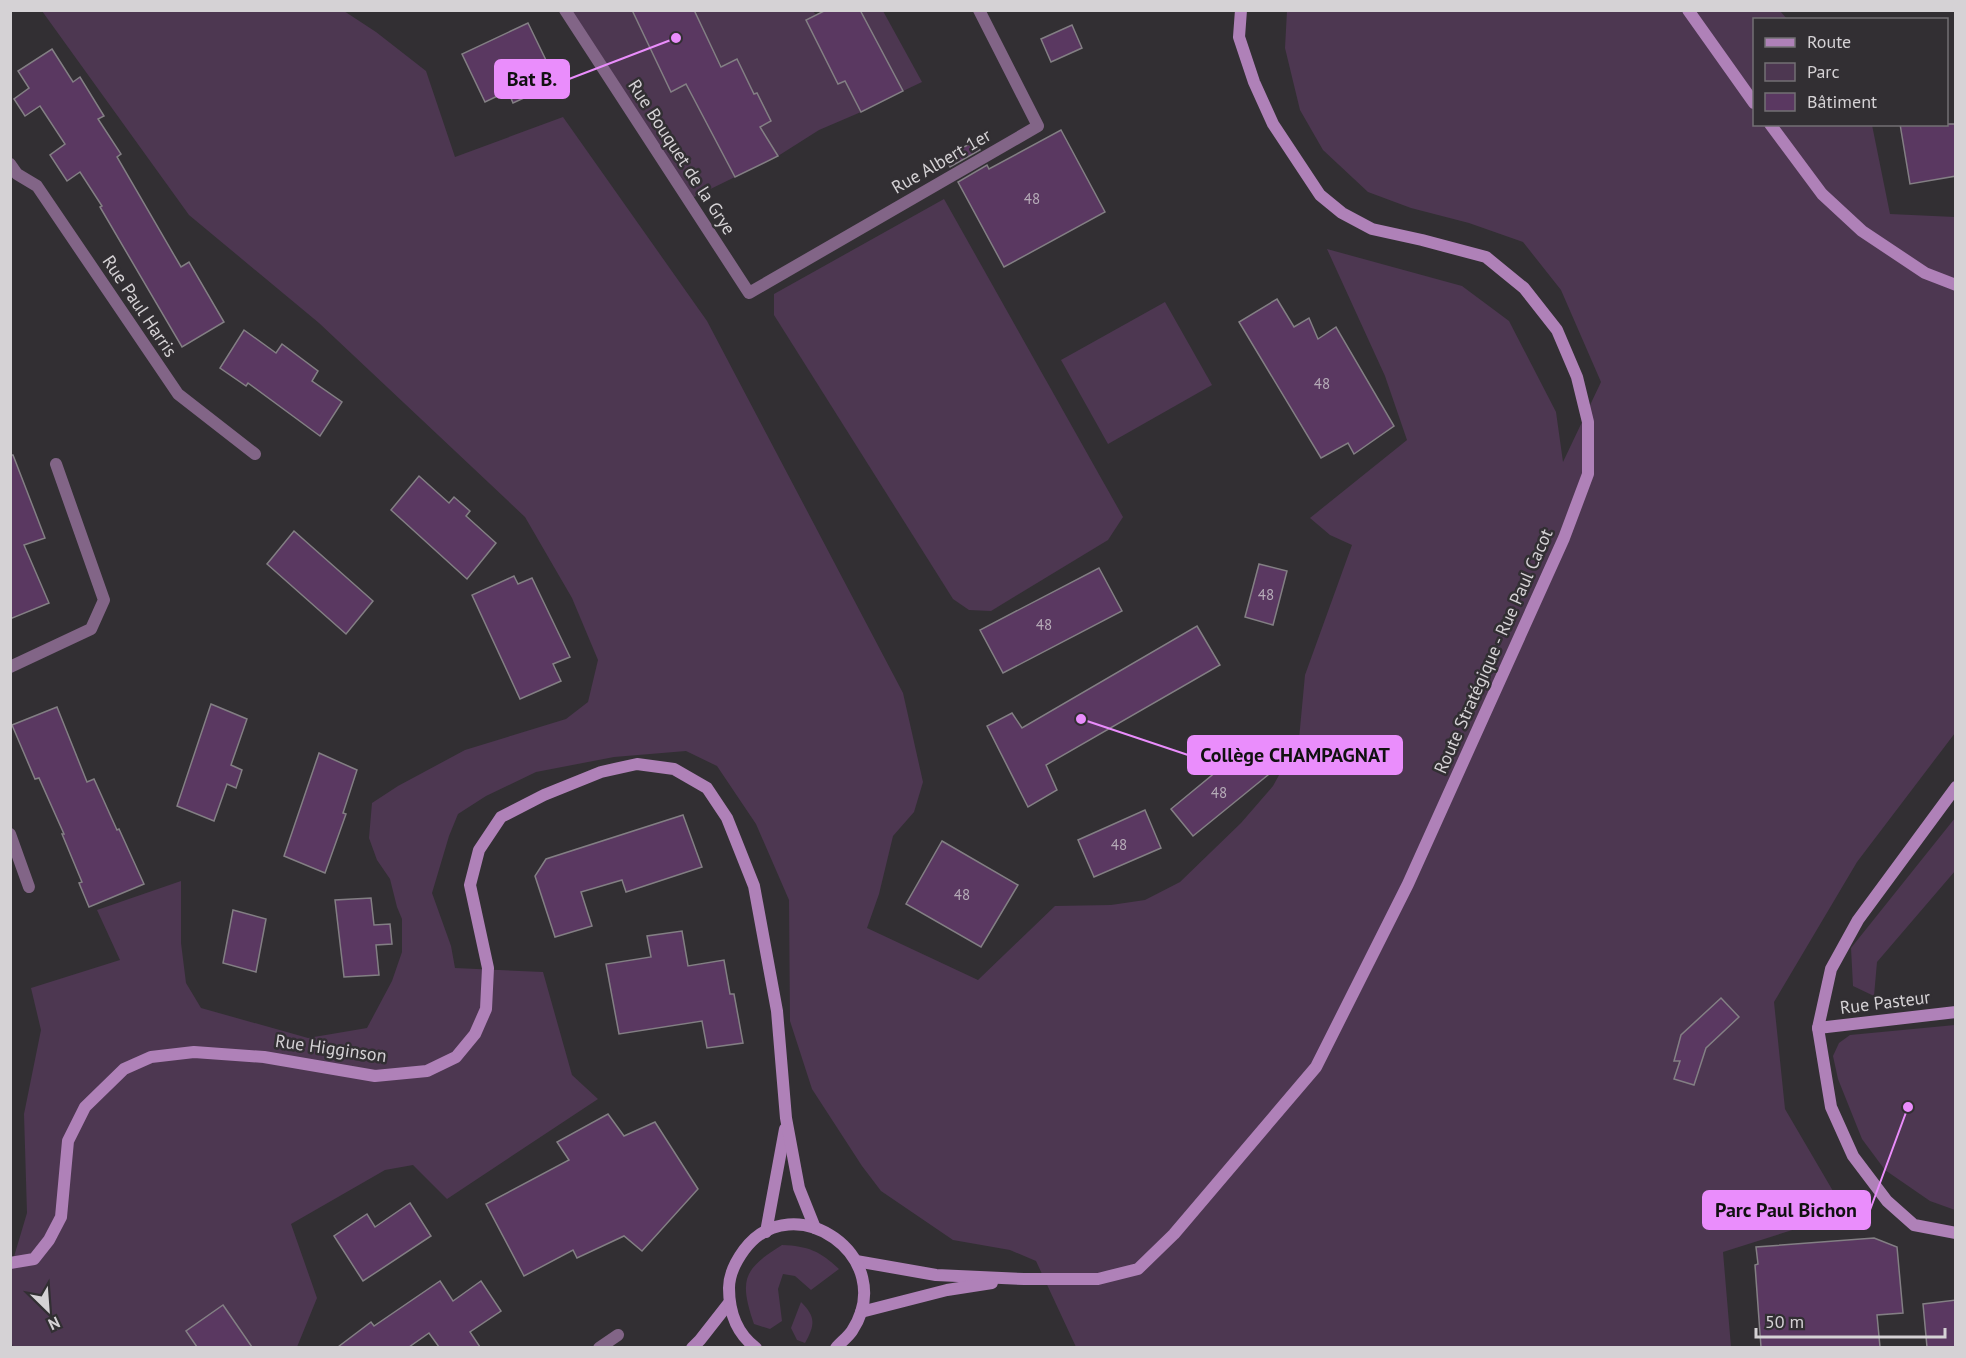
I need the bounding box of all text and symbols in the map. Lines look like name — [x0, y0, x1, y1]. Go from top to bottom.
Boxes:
legend — [1753, 18, 1948, 126]
text: Route — [1807, 30, 1851, 53]
callout: Bat B. — [495, 60, 569, 98]
text: Parc — [1807, 60, 1840, 83]
text: Bat B. — [507, 66, 557, 92]
street label: Rue Bouquet de la Grye — [623, 75, 741, 239]
text: Bâtiment — [1807, 90, 1877, 113]
street label: Rue Albert 1er — [887, 123, 995, 199]
house number: 48 — [1024, 189, 1040, 208]
street label: Rue Paul Harris — [97, 251, 183, 361]
house number: 48 — [1314, 374, 1330, 393]
street label: Route Stratégique - Rue Paul Cacot — [1429, 525, 1557, 777]
house number: 48 — [1258, 585, 1274, 604]
house number: 48 — [1036, 615, 1052, 634]
callout: Collège CHAMPAGNAT — [1188, 736, 1402, 774]
text: Collège CHAMPAGNAT — [1200, 742, 1390, 768]
house number: 48 — [1211, 783, 1227, 802]
house number: 48 — [1111, 835, 1127, 854]
house number: 48 — [954, 885, 970, 904]
street label: Rue Pasteur — [1838, 985, 1932, 1019]
street label: Rue Higginson — [274, 1029, 388, 1067]
callout: Parc Paul Bichon — [1703, 1191, 1870, 1229]
text: Parc Paul Bichon — [1715, 1197, 1857, 1223]
north arrow — [18, 1280, 78, 1340]
scale bar — [1756, 1301, 1945, 1339]
text: 50 m — [1765, 1310, 1804, 1333]
text: N — [45, 1312, 63, 1335]

